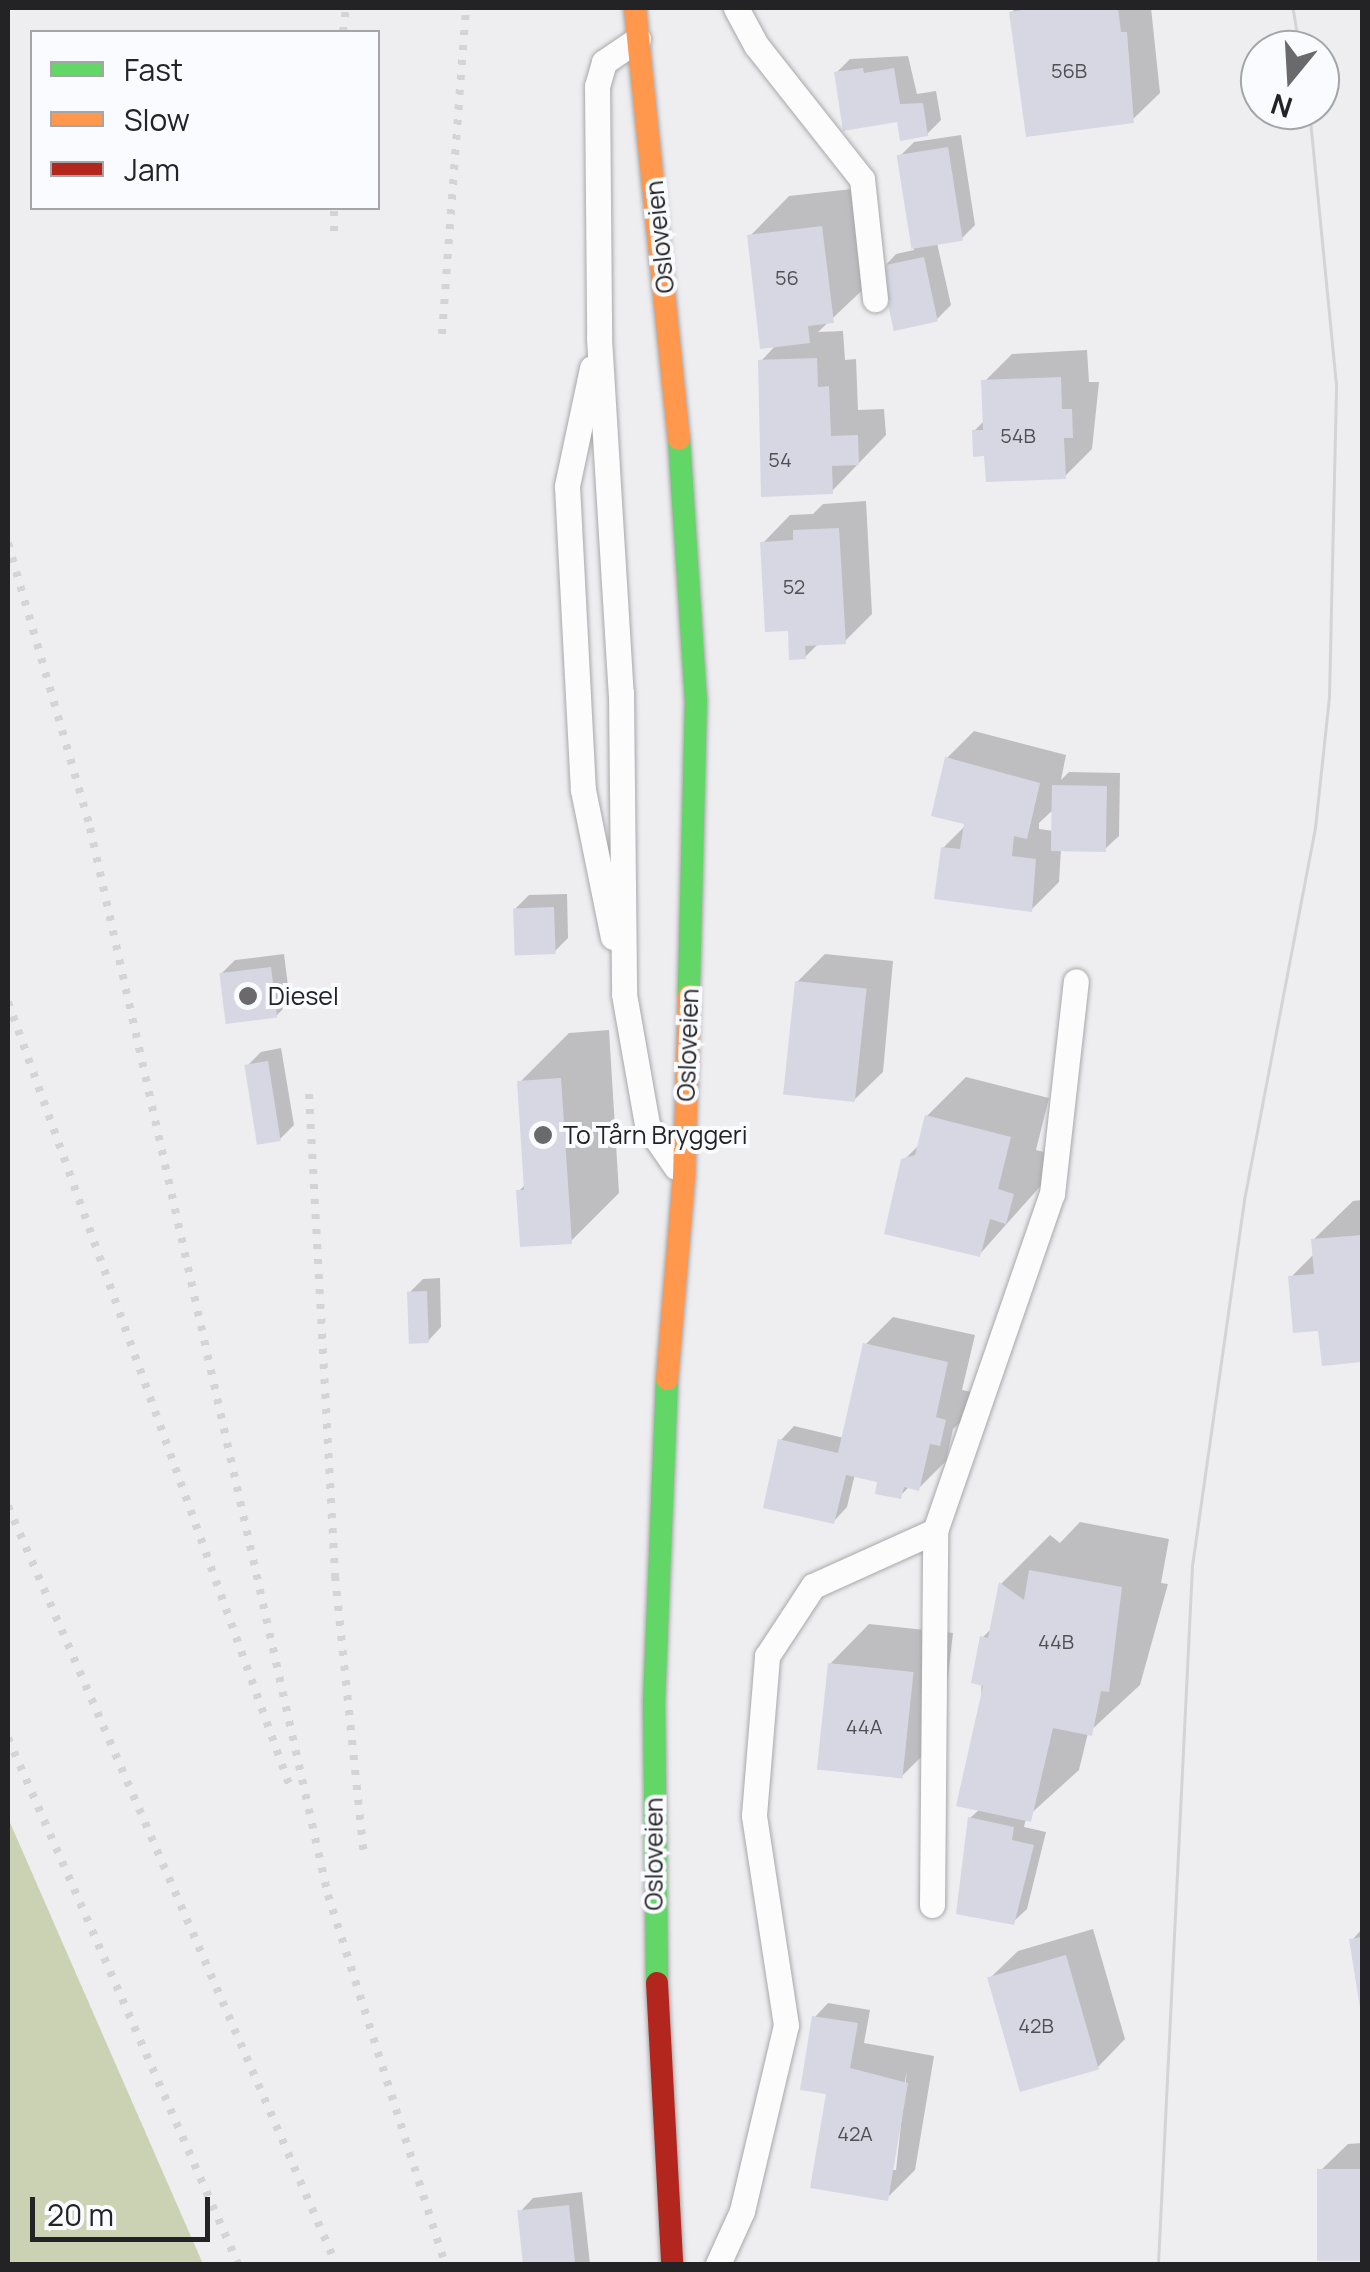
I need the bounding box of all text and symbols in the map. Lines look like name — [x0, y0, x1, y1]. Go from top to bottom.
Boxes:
legend — [30, 30, 380, 210]
north arrow — [1240, 30, 1340, 130]
text: Fast — [124, 49, 183, 90]
house number: 56B — [1051, 58, 1087, 82]
text: N — [1266, 85, 1297, 128]
text: Slow — [124, 99, 190, 140]
text: Jam — [124, 149, 180, 190]
street label: Osloveien — [639, 179, 681, 295]
house number: 56 — [775, 265, 799, 289]
house number: 54B — [1000, 423, 1036, 447]
house number: 54 — [768, 447, 792, 471]
house number: 52 — [783, 574, 805, 598]
place label: Diesel — [268, 981, 339, 1011]
marker: Diesel — [237, 985, 259, 1007]
street label: Osloveien — [671, 988, 705, 1102]
place label: To Tårn Bryggeri — [563, 1120, 748, 1150]
marker: To Tårn Bryggeri — [532, 1124, 554, 1146]
house number: 44B — [1038, 1629, 1074, 1653]
house number: 44A — [846, 1714, 882, 1738]
street label: Osloveien — [639, 1797, 669, 1911]
house number: 42B — [1018, 2013, 1054, 2037]
house number: 42A — [837, 2121, 873, 2145]
scale bar — [35, 2177, 215, 2239]
text: 20 m — [47, 2194, 114, 2235]

